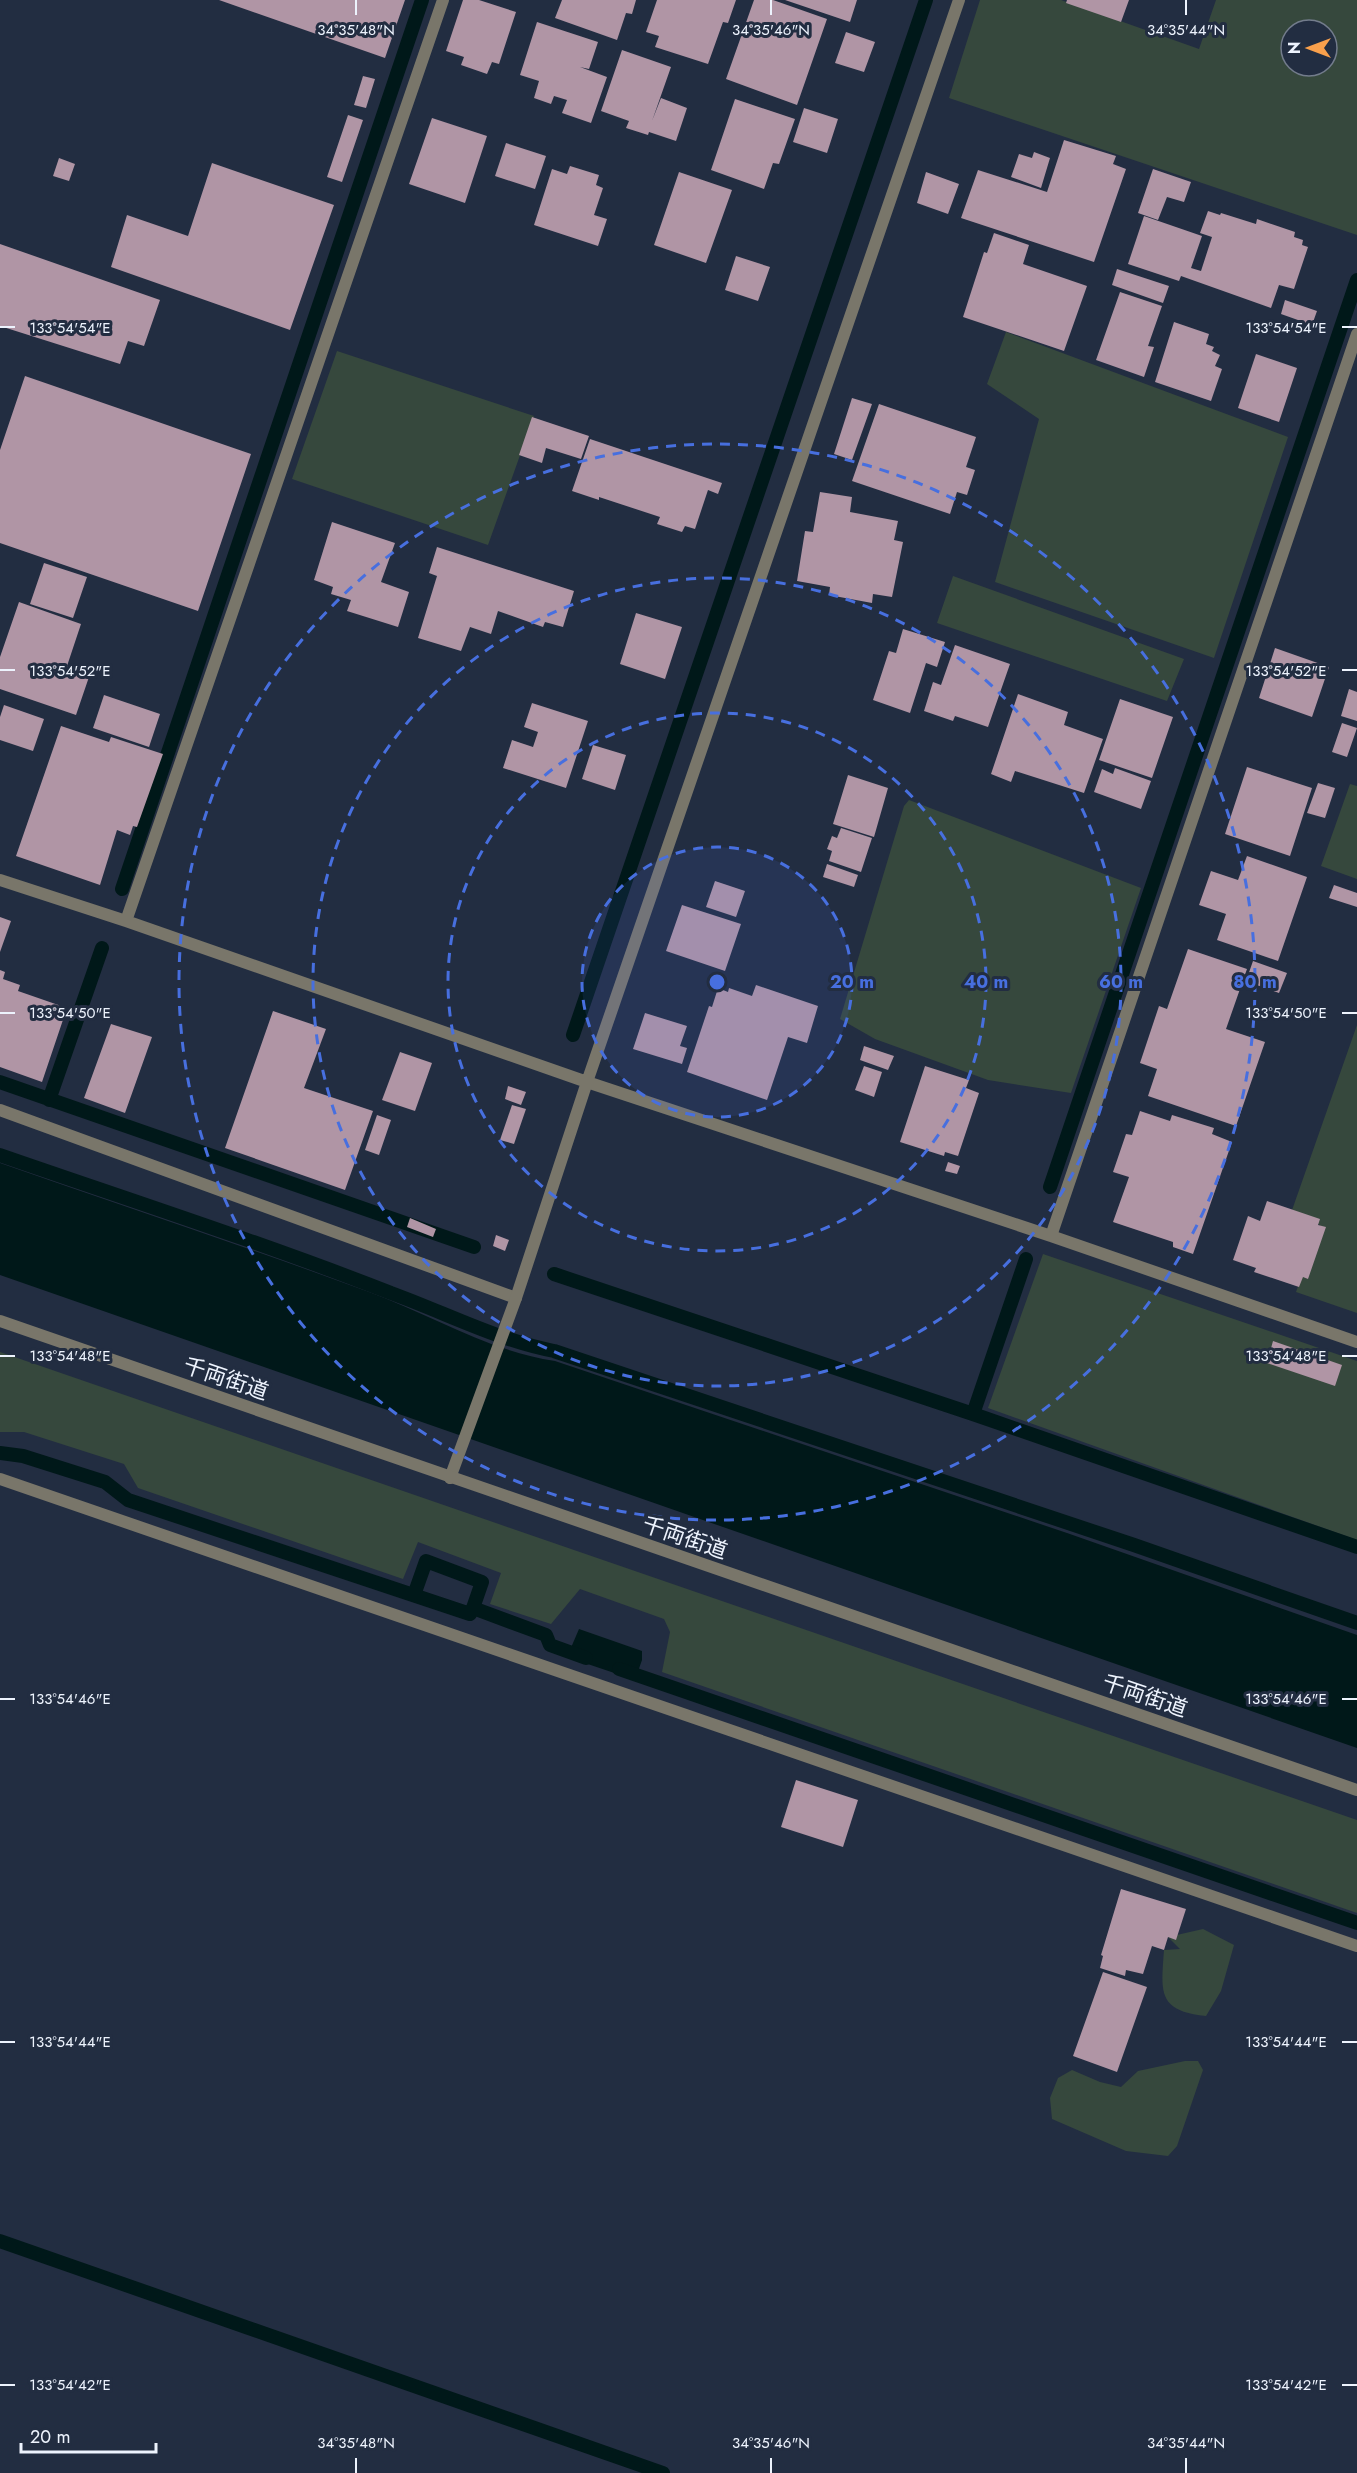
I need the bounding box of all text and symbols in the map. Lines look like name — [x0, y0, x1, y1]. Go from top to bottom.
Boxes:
north arrow — [1279, 18, 1339, 78]
text: 34°35'48"N — [317, 19, 395, 41]
text: 34°35'46"N — [732, 19, 810, 41]
text: 34°35'44"N — [1147, 19, 1225, 41]
text: N — [1283, 42, 1306, 54]
text: 133°54'54"E — [29, 317, 111, 339]
text: 133°54'54"E — [1245, 317, 1327, 339]
text: 133°54'52"E — [29, 660, 111, 682]
text: 133°54'52"E — [1245, 660, 1327, 682]
text: 20 m — [830, 969, 874, 995]
text: 40 m — [964, 969, 1008, 995]
text: 60 m — [1099, 969, 1143, 995]
text: 80 m — [1233, 969, 1277, 995]
centre of rings — [707, 972, 727, 992]
text: 133°54'50"E — [29, 1002, 111, 1024]
text: 133°54'50"E — [1245, 1002, 1327, 1024]
text: 133°54'48"E — [30, 1345, 110, 1367]
text: 133°54'48"E — [1246, 1345, 1326, 1367]
street label: 千両街道 — [179, 1349, 273, 1407]
street label: 千両街道 — [638, 1508, 732, 1566]
street label: 千両街道 — [1098, 1666, 1192, 1724]
text: 133°54'46"E — [29, 1688, 111, 1710]
text: 133°54'46"E — [1245, 1688, 1327, 1710]
text: 133°54'44"E — [29, 2031, 111, 2053]
text: 133°54'44"E — [1245, 2031, 1327, 2053]
text: 133°54'42"E — [29, 2374, 111, 2396]
text: 133°54'42"E — [1245, 2374, 1327, 2396]
scale bar — [21, 2416, 156, 2454]
text: 20 m — [30, 2424, 70, 2450]
text: 34°35'48"N — [317, 2432, 395, 2454]
text: 34°35'46"N — [732, 2432, 810, 2454]
text: 34°35'44"N — [1147, 2432, 1225, 2454]

